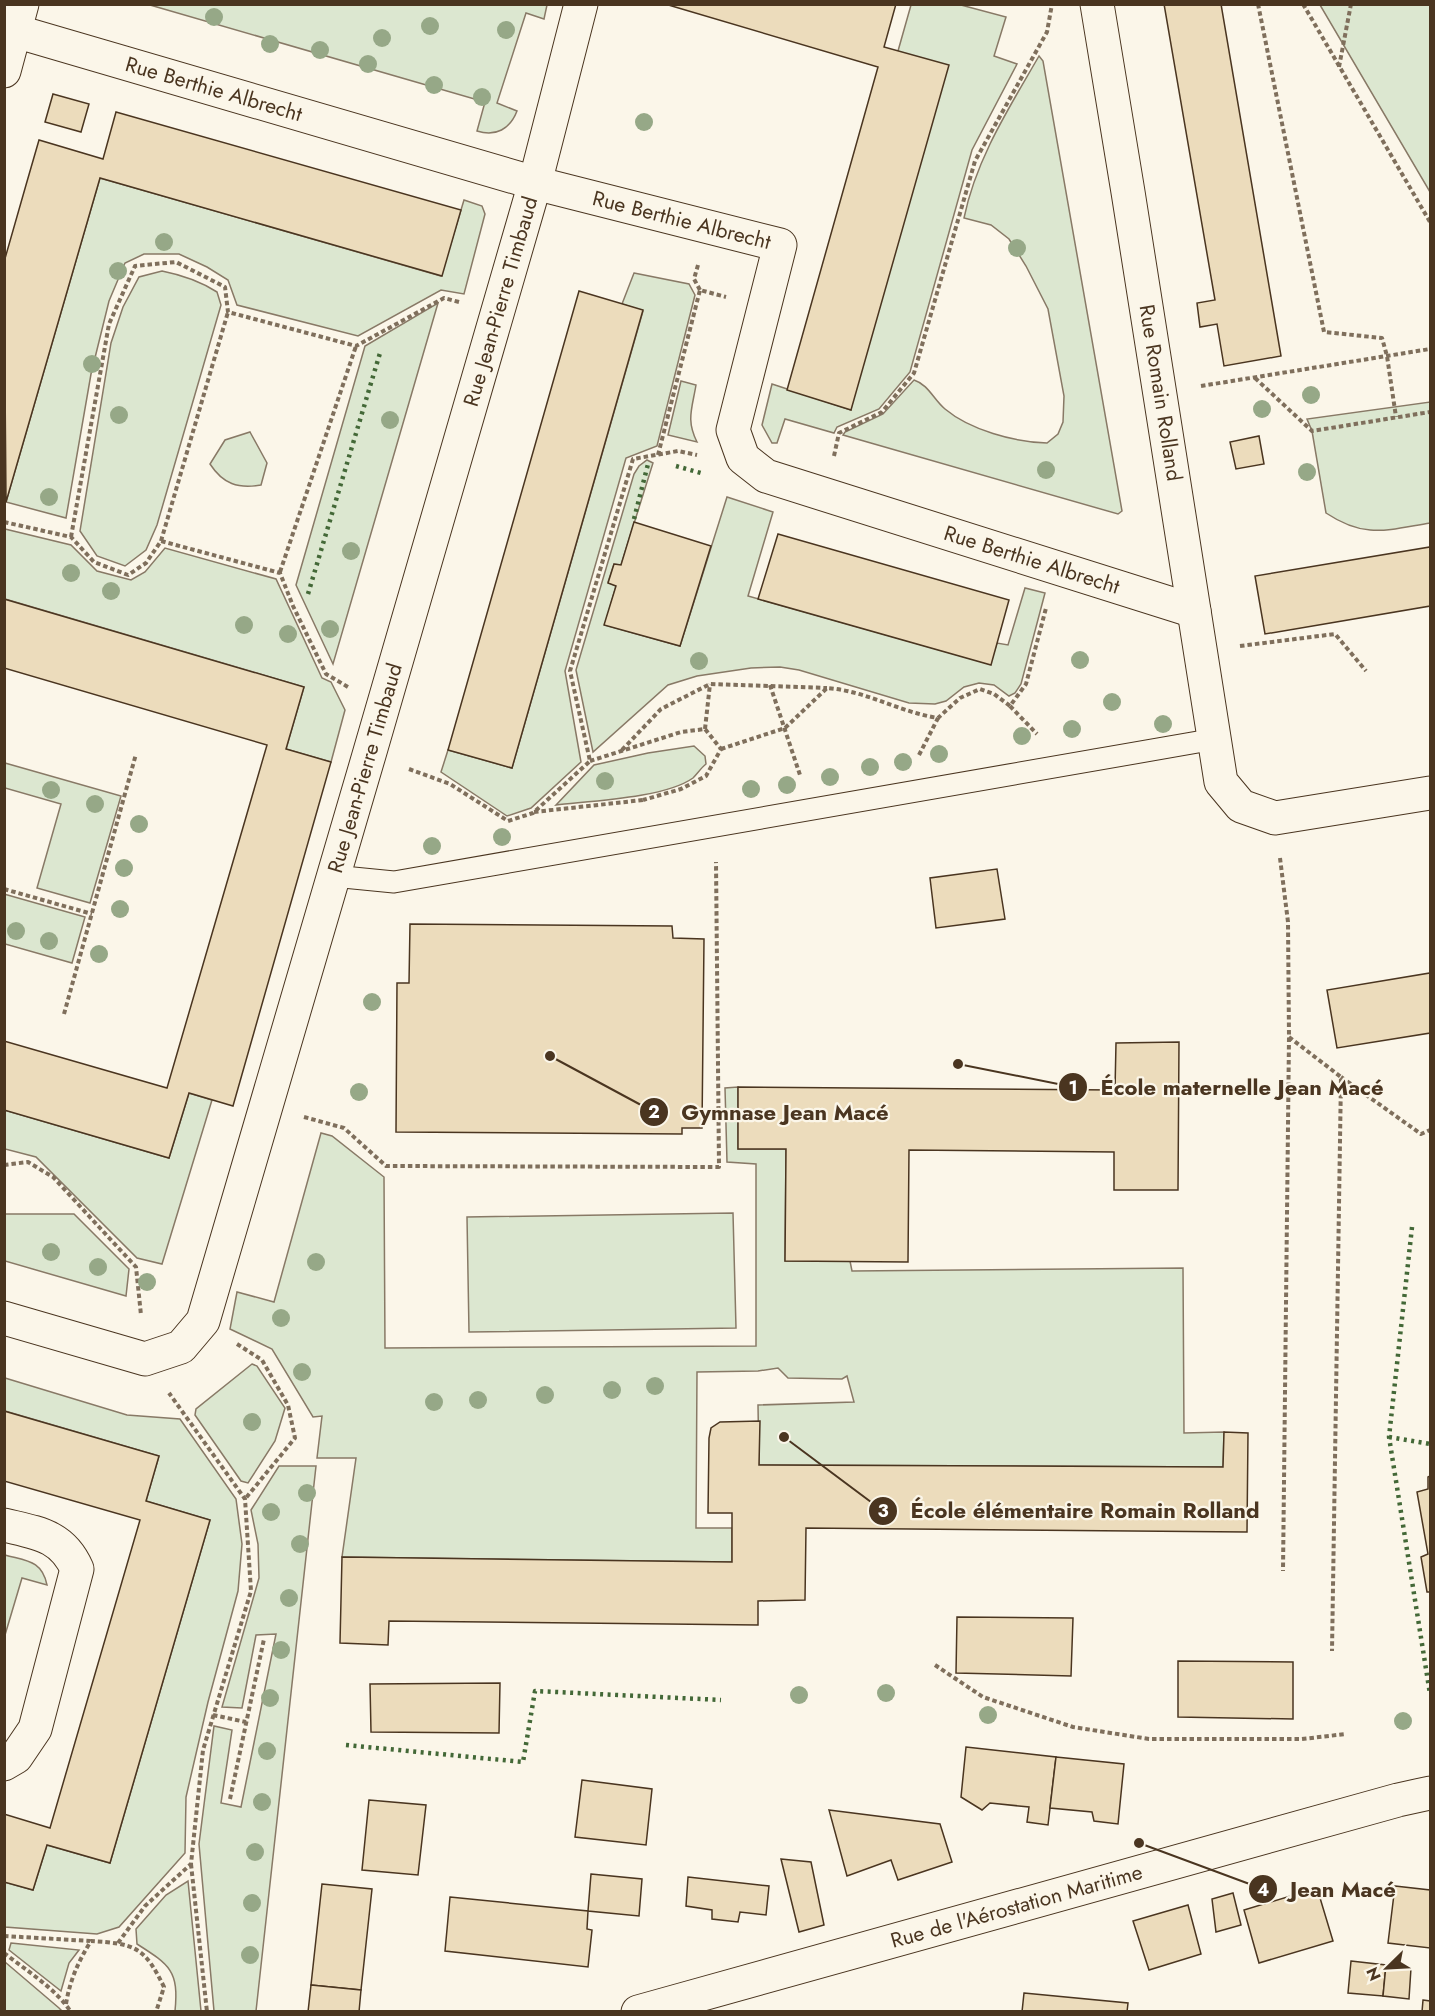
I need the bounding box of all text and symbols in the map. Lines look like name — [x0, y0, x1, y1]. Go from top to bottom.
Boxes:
street label: Rue Berthie Albrecht — [122, 49, 306, 129]
street label: Rue Berthie Albrecht — [589, 183, 774, 257]
street label: Rue Jean-Pierre Timbaud — [456, 193, 545, 410]
street label: Rue Romain Rolland — [1132, 302, 1189, 483]
street label: Rue Berthie Albrecht — [940, 518, 1124, 602]
street label: Rue Jean-Pierre Timbaud — [320, 660, 410, 877]
callout: École maternelle Jean Macé — [1058, 1067, 1396, 1107]
text: École maternelle Jean Macé — [1100, 1071, 1384, 1103]
text: 1 — [1068, 1075, 1078, 1101]
callout: Gymnase Jean Macé — [639, 1092, 900, 1132]
text: Gymnase Jean Macé — [681, 1096, 889, 1128]
text: 2 — [648, 1099, 660, 1125]
callout: École élémentaire Romain Rolland — [868, 1491, 1272, 1531]
text: École élémentaire Romain Rolland — [910, 1494, 1260, 1526]
text: 3 — [877, 1498, 889, 1524]
street label: Rue de l'Aérostation Maritime — [887, 1857, 1146, 1956]
callout: Jean Macé — [1248, 1869, 1408, 1909]
text: Jean Macé — [1286, 1873, 1396, 1905]
text: 4 — [1257, 1877, 1269, 1903]
north arrow — [1357, 1938, 1417, 1998]
text: N — [1361, 1963, 1387, 1984]

